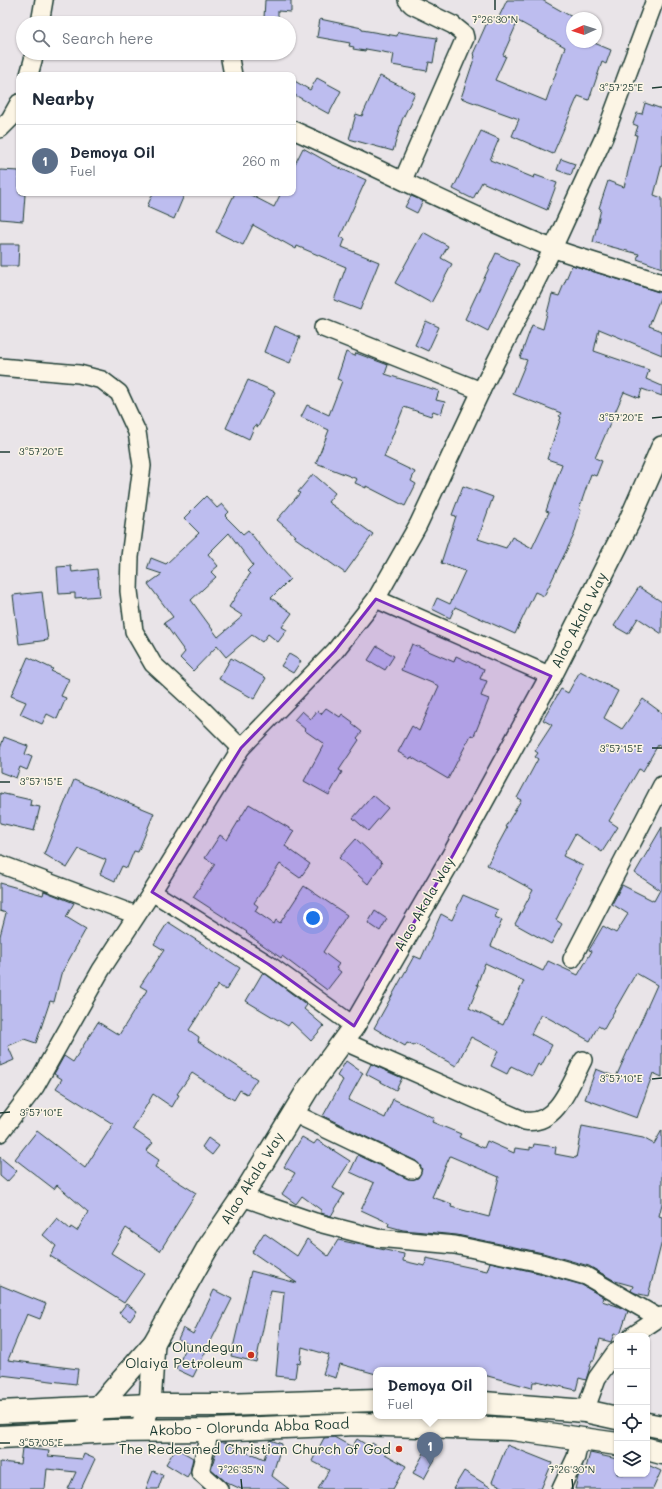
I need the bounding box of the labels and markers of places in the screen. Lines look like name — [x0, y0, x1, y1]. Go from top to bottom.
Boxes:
place label: Olundegun Olaiya Petroleum — [125, 1337, 243, 1372]
marker: Olundegun Olaiya Petroleum — [246, 1350, 256, 1360]
pin: 1 — [417, 1432, 443, 1465]
place label: The Redeemed Christian Church of God — [119, 1439, 391, 1458]
marker: The Redeemed Christian Church of God — [394, 1444, 404, 1454]

